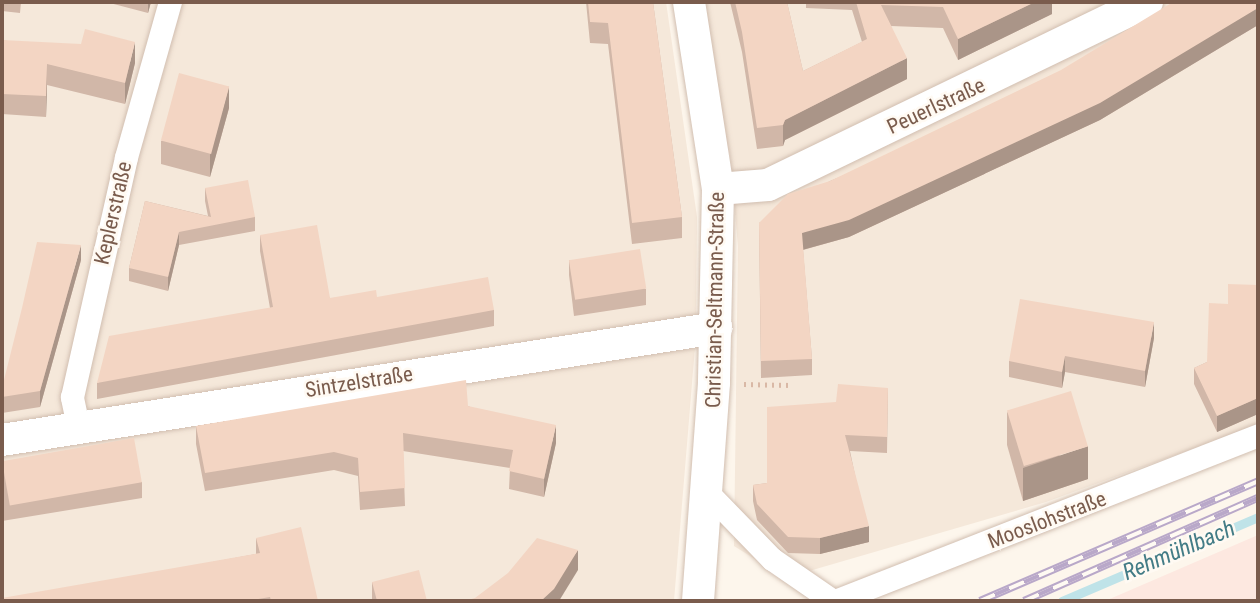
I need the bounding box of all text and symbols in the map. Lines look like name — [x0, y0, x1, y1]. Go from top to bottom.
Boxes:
street label: Peuerlstraße — [883, 72, 989, 140]
street label: Keplerstraße — [89, 159, 137, 267]
street label: Christian-Seltmann-Straße — [701, 192, 729, 408]
street label: Sintzelstraße — [303, 361, 415, 403]
street label: Mooslohstraße — [984, 486, 1110, 554]
water label: Rehmühlbach — [1119, 515, 1239, 587]

